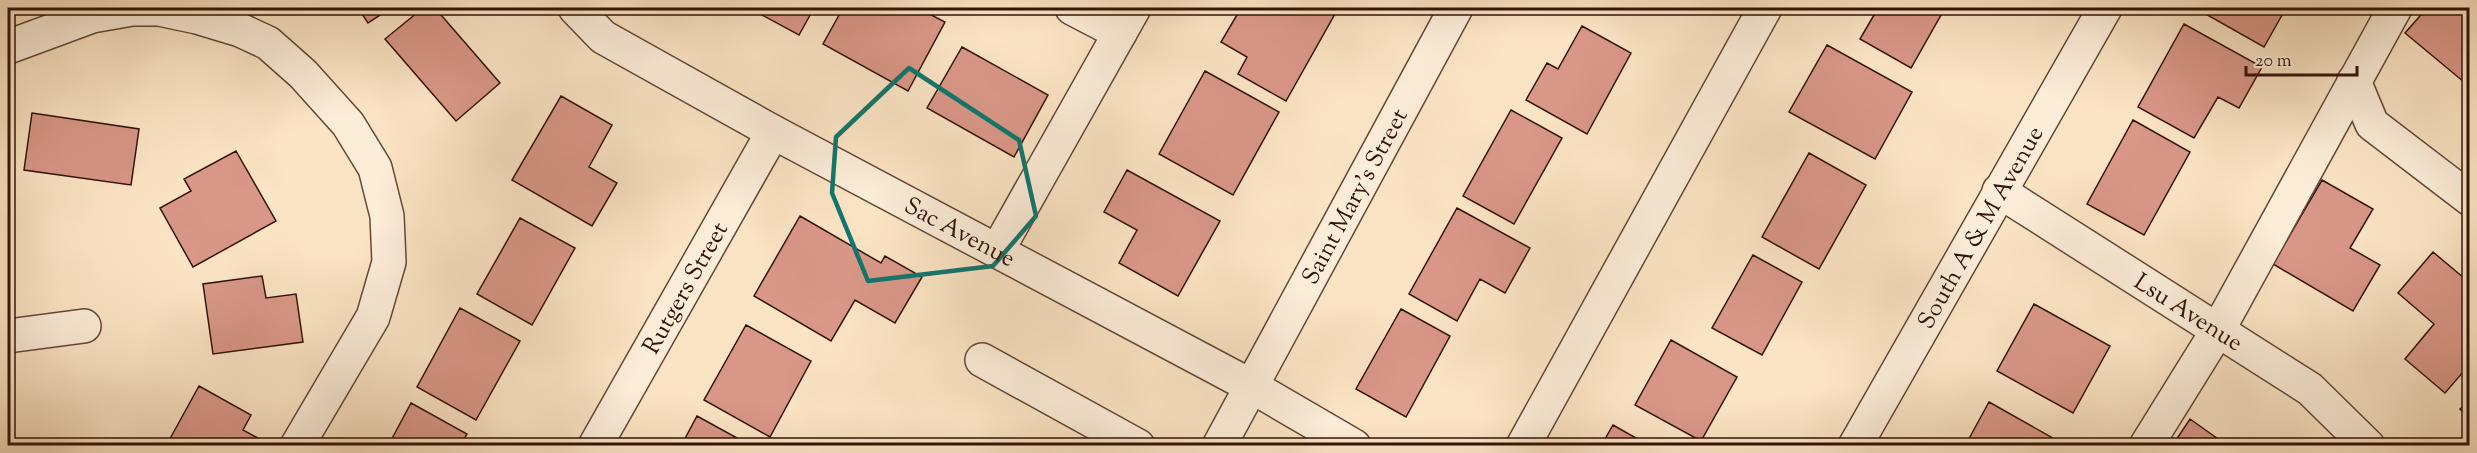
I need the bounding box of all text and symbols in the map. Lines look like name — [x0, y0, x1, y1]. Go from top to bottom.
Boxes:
scale bar — [2246, 39, 2357, 77]
text: 20 m — [2255, 49, 2292, 75]
street label: Saint Mary's Street — [1294, 103, 1417, 291]
street label: South A & M Avenue — [1910, 120, 2053, 336]
street label: Sac Avenue — [898, 190, 1021, 277]
street label: Rutgers Street — [635, 216, 738, 361]
street label: Lsu Avenue — [2127, 266, 2249, 361]

